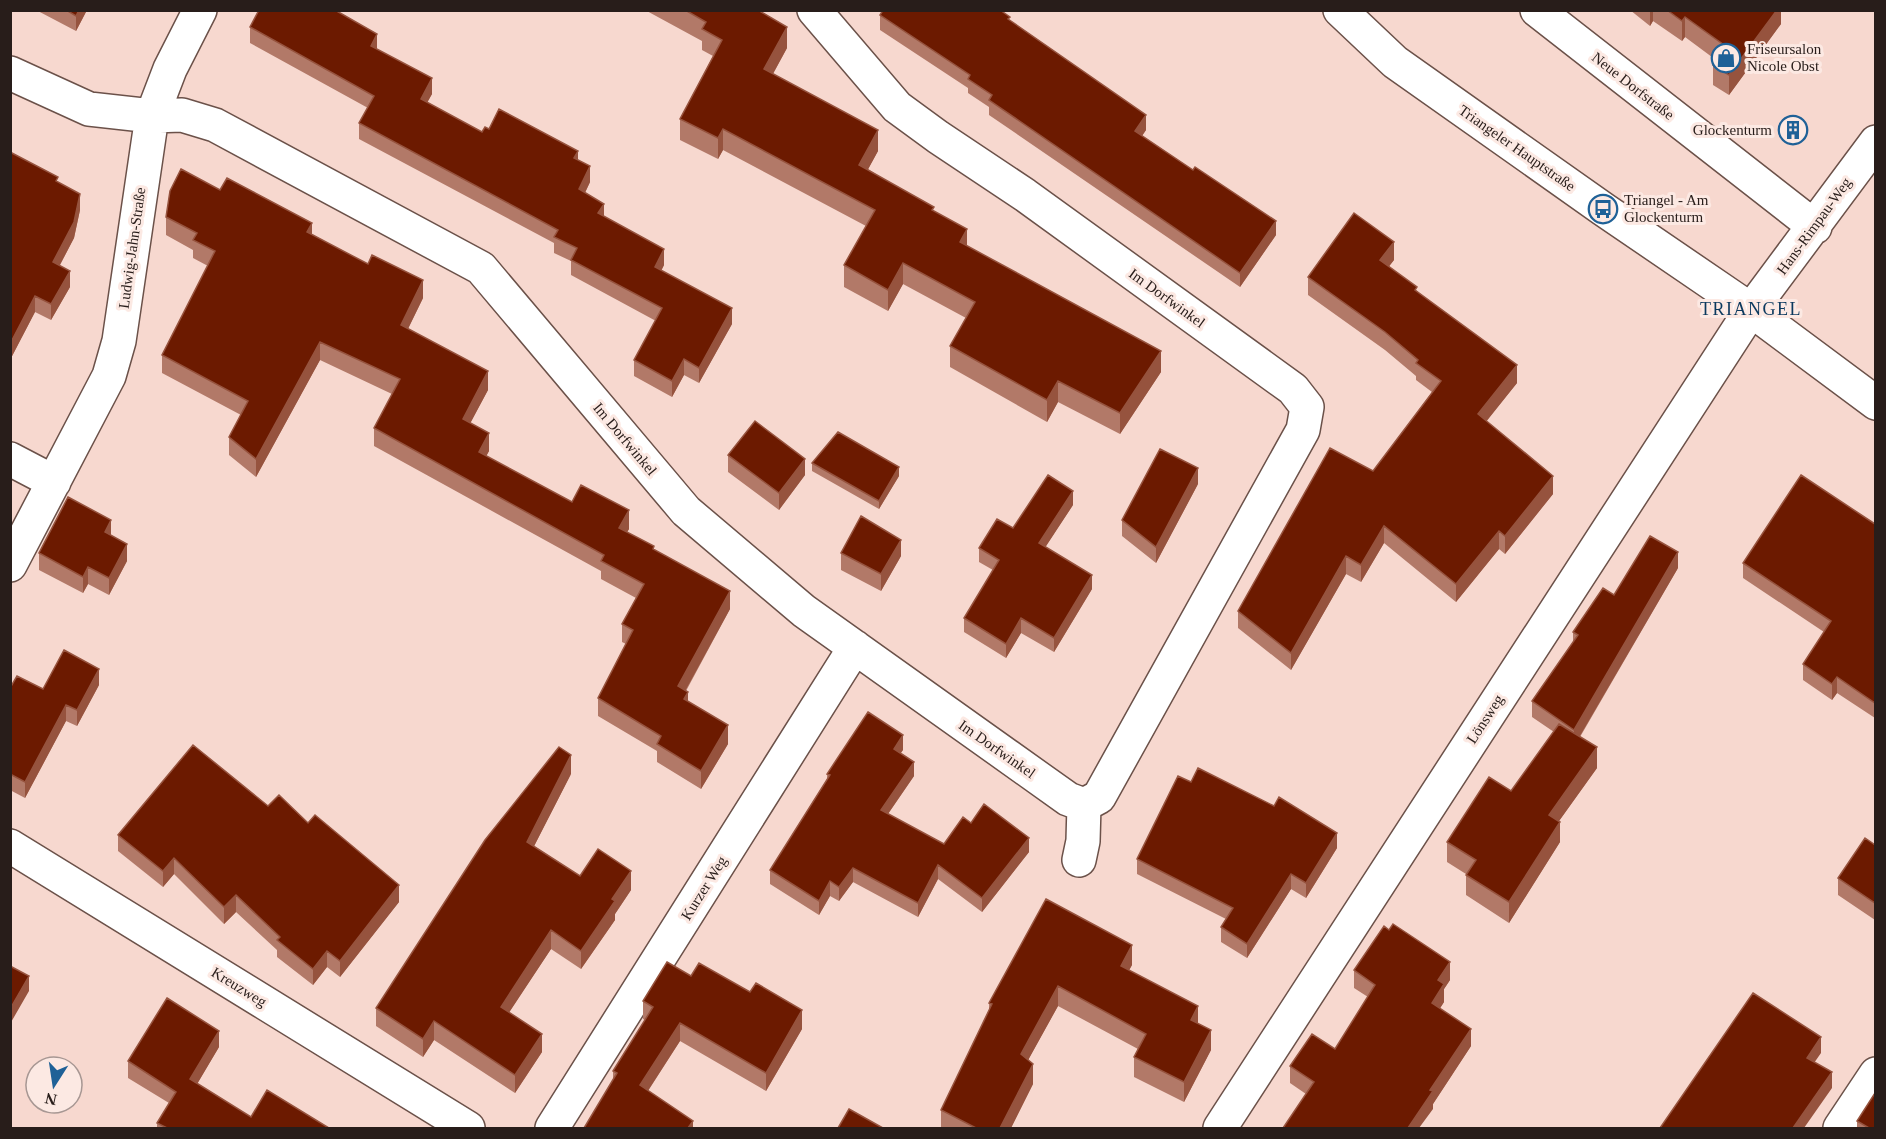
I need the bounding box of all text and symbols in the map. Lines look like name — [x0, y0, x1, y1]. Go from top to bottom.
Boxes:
place label: Friseursalon Nicole Obst — [1747, 41, 1822, 74]
shop icon: Friseursalon Nicole Obst — [1710, 42, 1742, 74]
street label: Neue Dorfstraße — [1589, 49, 1677, 123]
street label: Triangeler Hauptstraße — [1456, 102, 1578, 194]
building icon: Glockenturm — [1777, 114, 1809, 146]
place label: Glockenturm — [1693, 122, 1772, 138]
street label: Hans-Rimpau-Weg — [1774, 174, 1855, 277]
street label: Ludwig-Jahn-Straße — [116, 186, 148, 310]
place label: Triangel - Am Glockenturm — [1624, 192, 1709, 225]
bus stop icon: Triangel - Am Glockenturm — [1587, 193, 1619, 225]
street label: Im Dorfwinkel — [1126, 265, 1208, 331]
district label: TRIANGEL — [1700, 299, 1802, 319]
street label: Im Dorfwinkel — [590, 400, 660, 478]
street label: Lönsweg — [1463, 691, 1507, 746]
street label: Im Dorfwinkel — [956, 717, 1038, 781]
street label: Kurzer Weg — [678, 853, 730, 923]
street label: Kreuzweg — [209, 964, 270, 1010]
north arrow — [24, 1055, 84, 1115]
text: N — [43, 1090, 58, 1109]

